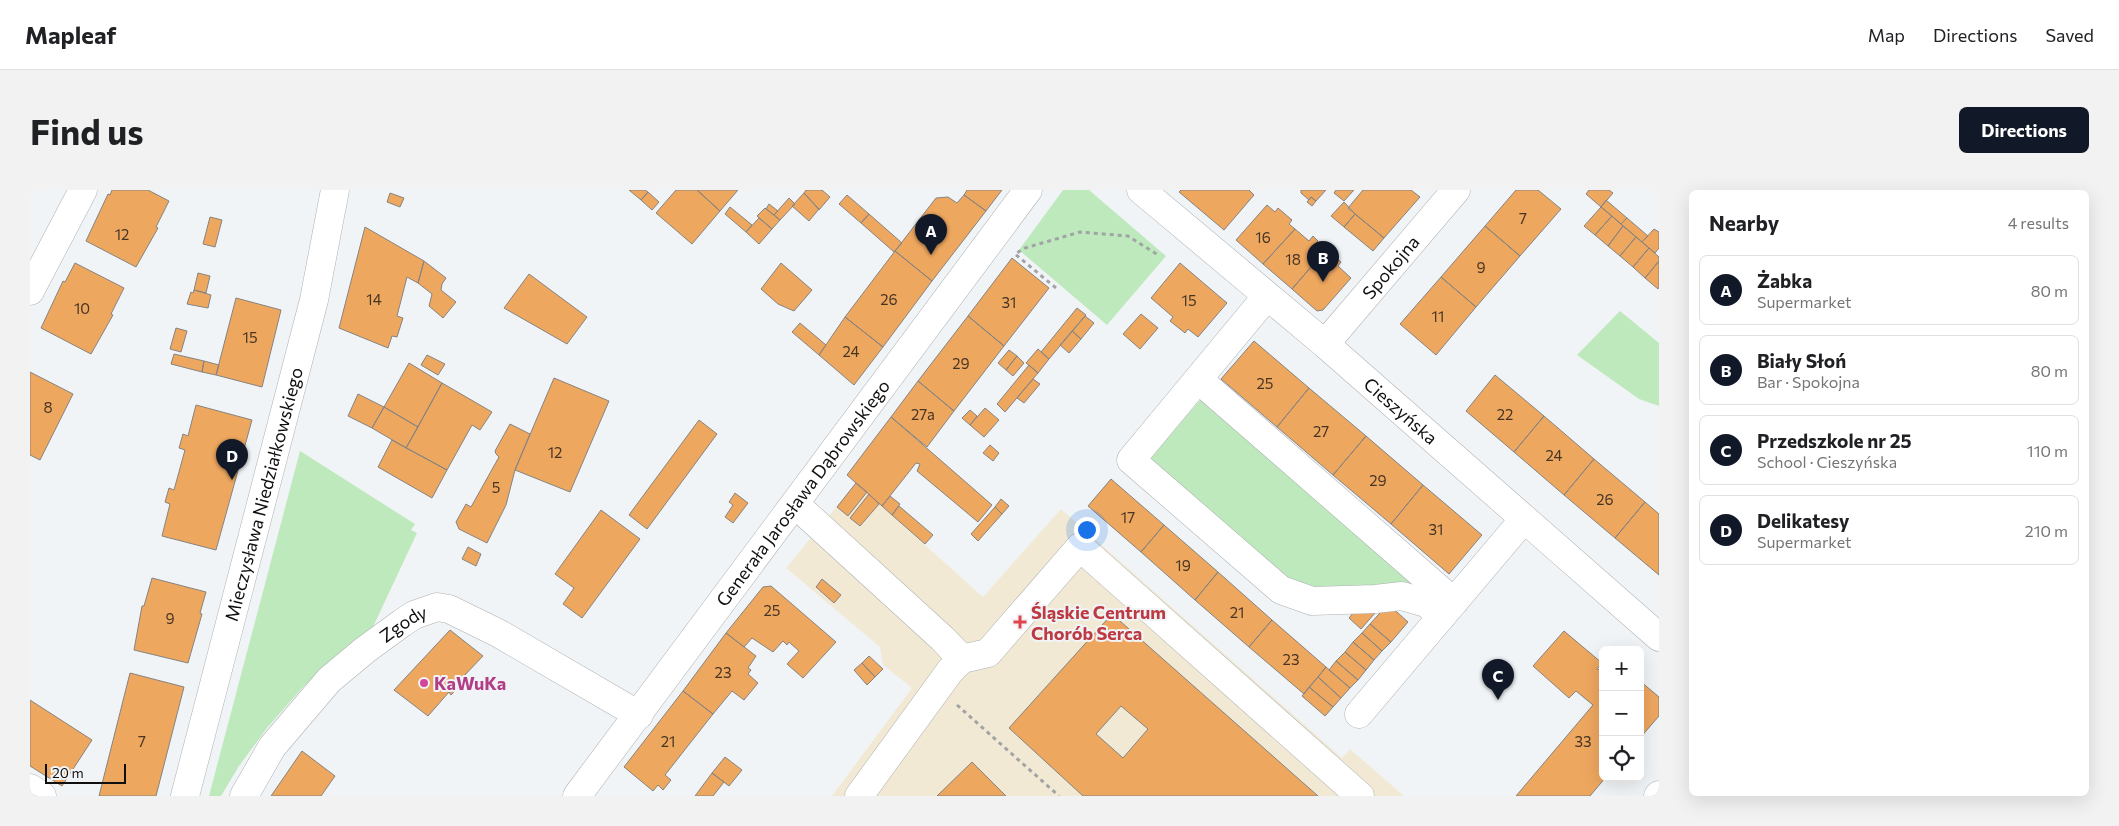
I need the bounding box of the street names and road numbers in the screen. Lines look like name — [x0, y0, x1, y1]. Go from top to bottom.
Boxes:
street label: Spokojna — [1357, 231, 1424, 303]
street label: Mieczysława Niedziałkowskiego — [220, 365, 307, 623]
street label: Cieszyńska — [1360, 372, 1442, 449]
street label: Generała Jarosława Dąbrowskiego — [711, 375, 894, 610]
street label: Zgody — [375, 600, 430, 647]

